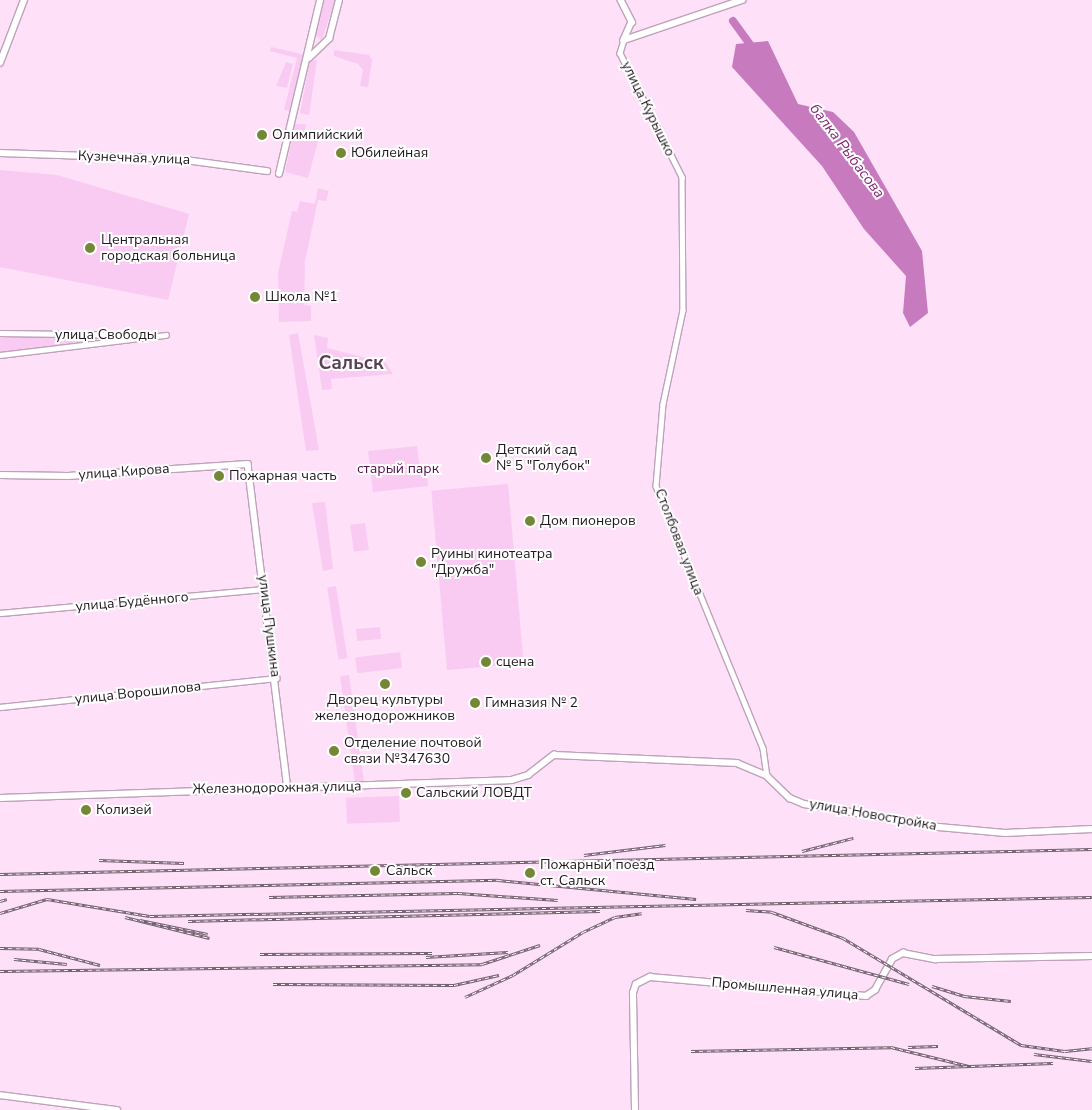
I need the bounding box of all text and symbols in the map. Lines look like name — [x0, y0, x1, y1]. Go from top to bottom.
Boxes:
street label: улица Курышко — [618, 59, 678, 159]
water label: балка Рыбасова — [806, 100, 888, 202]
place label: Олимпийский — [272, 127, 363, 143]
marker: Олимпийский — [256, 129, 268, 141]
place label: Юбилейная — [351, 145, 428, 161]
marker: Юбилейная — [335, 147, 347, 159]
street label: Кузнечная улица — [78, 148, 190, 168]
place label: Центральная городская больница — [101, 232, 236, 264]
marker: Центральная городская больница — [83, 241, 97, 255]
place label: Школа №1 — [265, 289, 338, 305]
marker: Школа №1 — [249, 291, 261, 303]
street label: улица Свободы — [55, 327, 157, 343]
district label: Сальск — [318, 353, 384, 375]
place label: Детский сад № 5 "Голубок" — [496, 442, 590, 474]
marker: Детский сад № 5 "Голубок" — [480, 452, 492, 464]
street label: улица Кирова — [78, 460, 170, 484]
park label: старый парк — [357, 461, 439, 477]
place label: Пожарная часть — [229, 468, 337, 484]
marker: Пожарная часть — [213, 470, 225, 482]
street label: Столбовая улица — [651, 486, 707, 598]
place label: Дом пионеров — [540, 513, 636, 529]
marker: Дом пионеров — [524, 515, 536, 527]
place label: Руины кинотеатра "Дружба" — [431, 546, 552, 578]
marker: Руины кинотеатра "Дружба" — [415, 556, 427, 568]
street label: улица Пушкина — [254, 574, 284, 678]
street label: улица Будённого — [75, 589, 189, 615]
place label: сцена — [496, 654, 534, 670]
marker: сцена — [480, 656, 492, 668]
street label: улица Ворошилова — [74, 678, 202, 708]
marker: Дворец культуры железнодорожников — [379, 678, 391, 690]
place label: Дворец культуры железнодорожников — [315, 692, 455, 724]
place label: Гимназия № 2 — [485, 695, 578, 711]
marker: Гимназия № 2 — [469, 697, 481, 709]
place label: Отделение почтовой связи №347630 — [344, 735, 482, 768]
marker: Отделение почтовой связи №347630 — [328, 745, 340, 757]
street label: Железнодорожная улица — [192, 778, 362, 798]
place label: Сальский ЛОВДТ — [416, 785, 532, 801]
marker: Сальский ЛОВДТ — [400, 787, 412, 799]
street label: улица Новостройка — [808, 796, 938, 834]
place label: Колизей — [96, 802, 152, 818]
marker: Колизей — [80, 804, 92, 816]
place label: Пожарный поезд ст. Сальск — [540, 857, 655, 890]
place label: Сальск — [386, 863, 432, 879]
marker: Сальск — [368, 864, 382, 878]
marker: Пожарный поезд ст. Сальск — [524, 867, 536, 879]
street label: Промышленная улица — [711, 974, 859, 1004]

